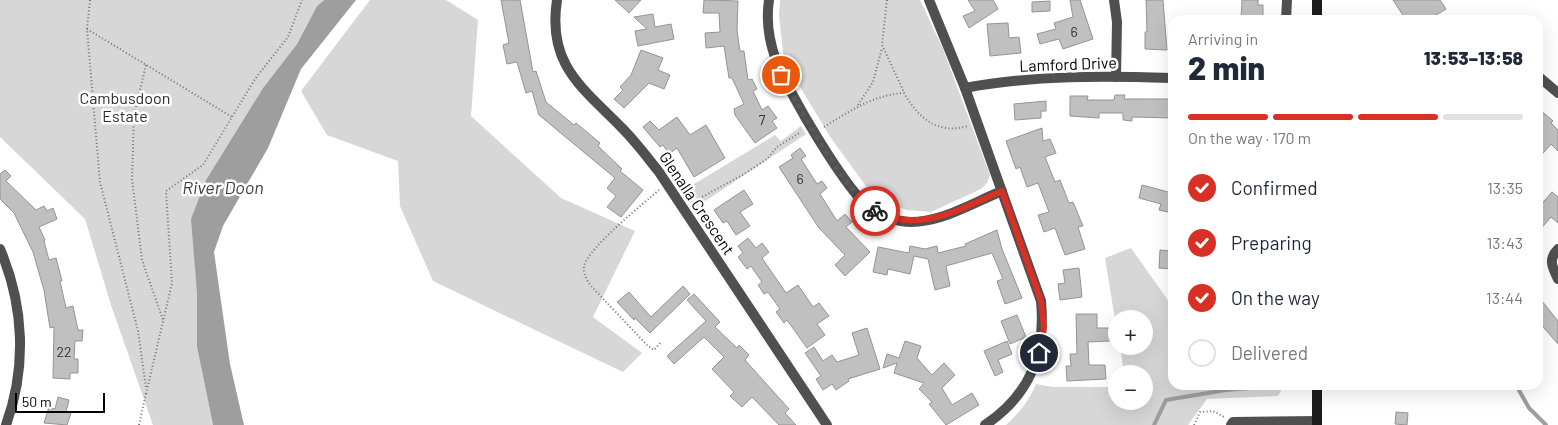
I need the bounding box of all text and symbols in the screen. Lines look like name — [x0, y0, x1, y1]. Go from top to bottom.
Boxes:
house number: 6 — [1070, 23, 1078, 40]
text: Arriving in — [1188, 29, 1258, 48]
text: 13:53–13:58 — [1424, 46, 1523, 69]
text: 2 min — [1188, 48, 1265, 86]
street label: Lamford Drive — [1019, 52, 1117, 75]
pin — [760, 54, 802, 96]
icon: bag — [767, 61, 795, 89]
park label: Cambusdoon Estate — [80, 88, 170, 125]
house number: 7 — [759, 111, 766, 128]
text: On the way · 170 m — [1188, 128, 1311, 147]
street label: Glenalla Crescent — [656, 148, 739, 258]
house number: 6 — [796, 170, 804, 187]
icon: check — [1188, 174, 1216, 202]
water label: River Doon — [182, 176, 264, 198]
text: Confirmed — [1231, 176, 1318, 199]
text: 13:35 — [1487, 178, 1523, 197]
courier — [850, 186, 900, 236]
icon: bike — [861, 197, 889, 225]
icon: check — [1188, 229, 1216, 257]
text: Preparing — [1231, 231, 1312, 254]
text: 13:43 — [1487, 233, 1523, 252]
icon: check — [1188, 284, 1216, 312]
text: On the way — [1231, 286, 1320, 309]
text: 13:44 — [1486, 288, 1523, 307]
map controls — [1108, 310, 1153, 410]
button: + — [1108, 310, 1153, 355]
pin — [1018, 332, 1060, 374]
icon: home — [1025, 339, 1053, 367]
text: Delivered — [1231, 341, 1308, 364]
house number: 22 — [56, 343, 72, 360]
button: − — [1108, 365, 1153, 410]
scale bar — [15, 390, 105, 413]
text: 50 m — [22, 393, 51, 410]

